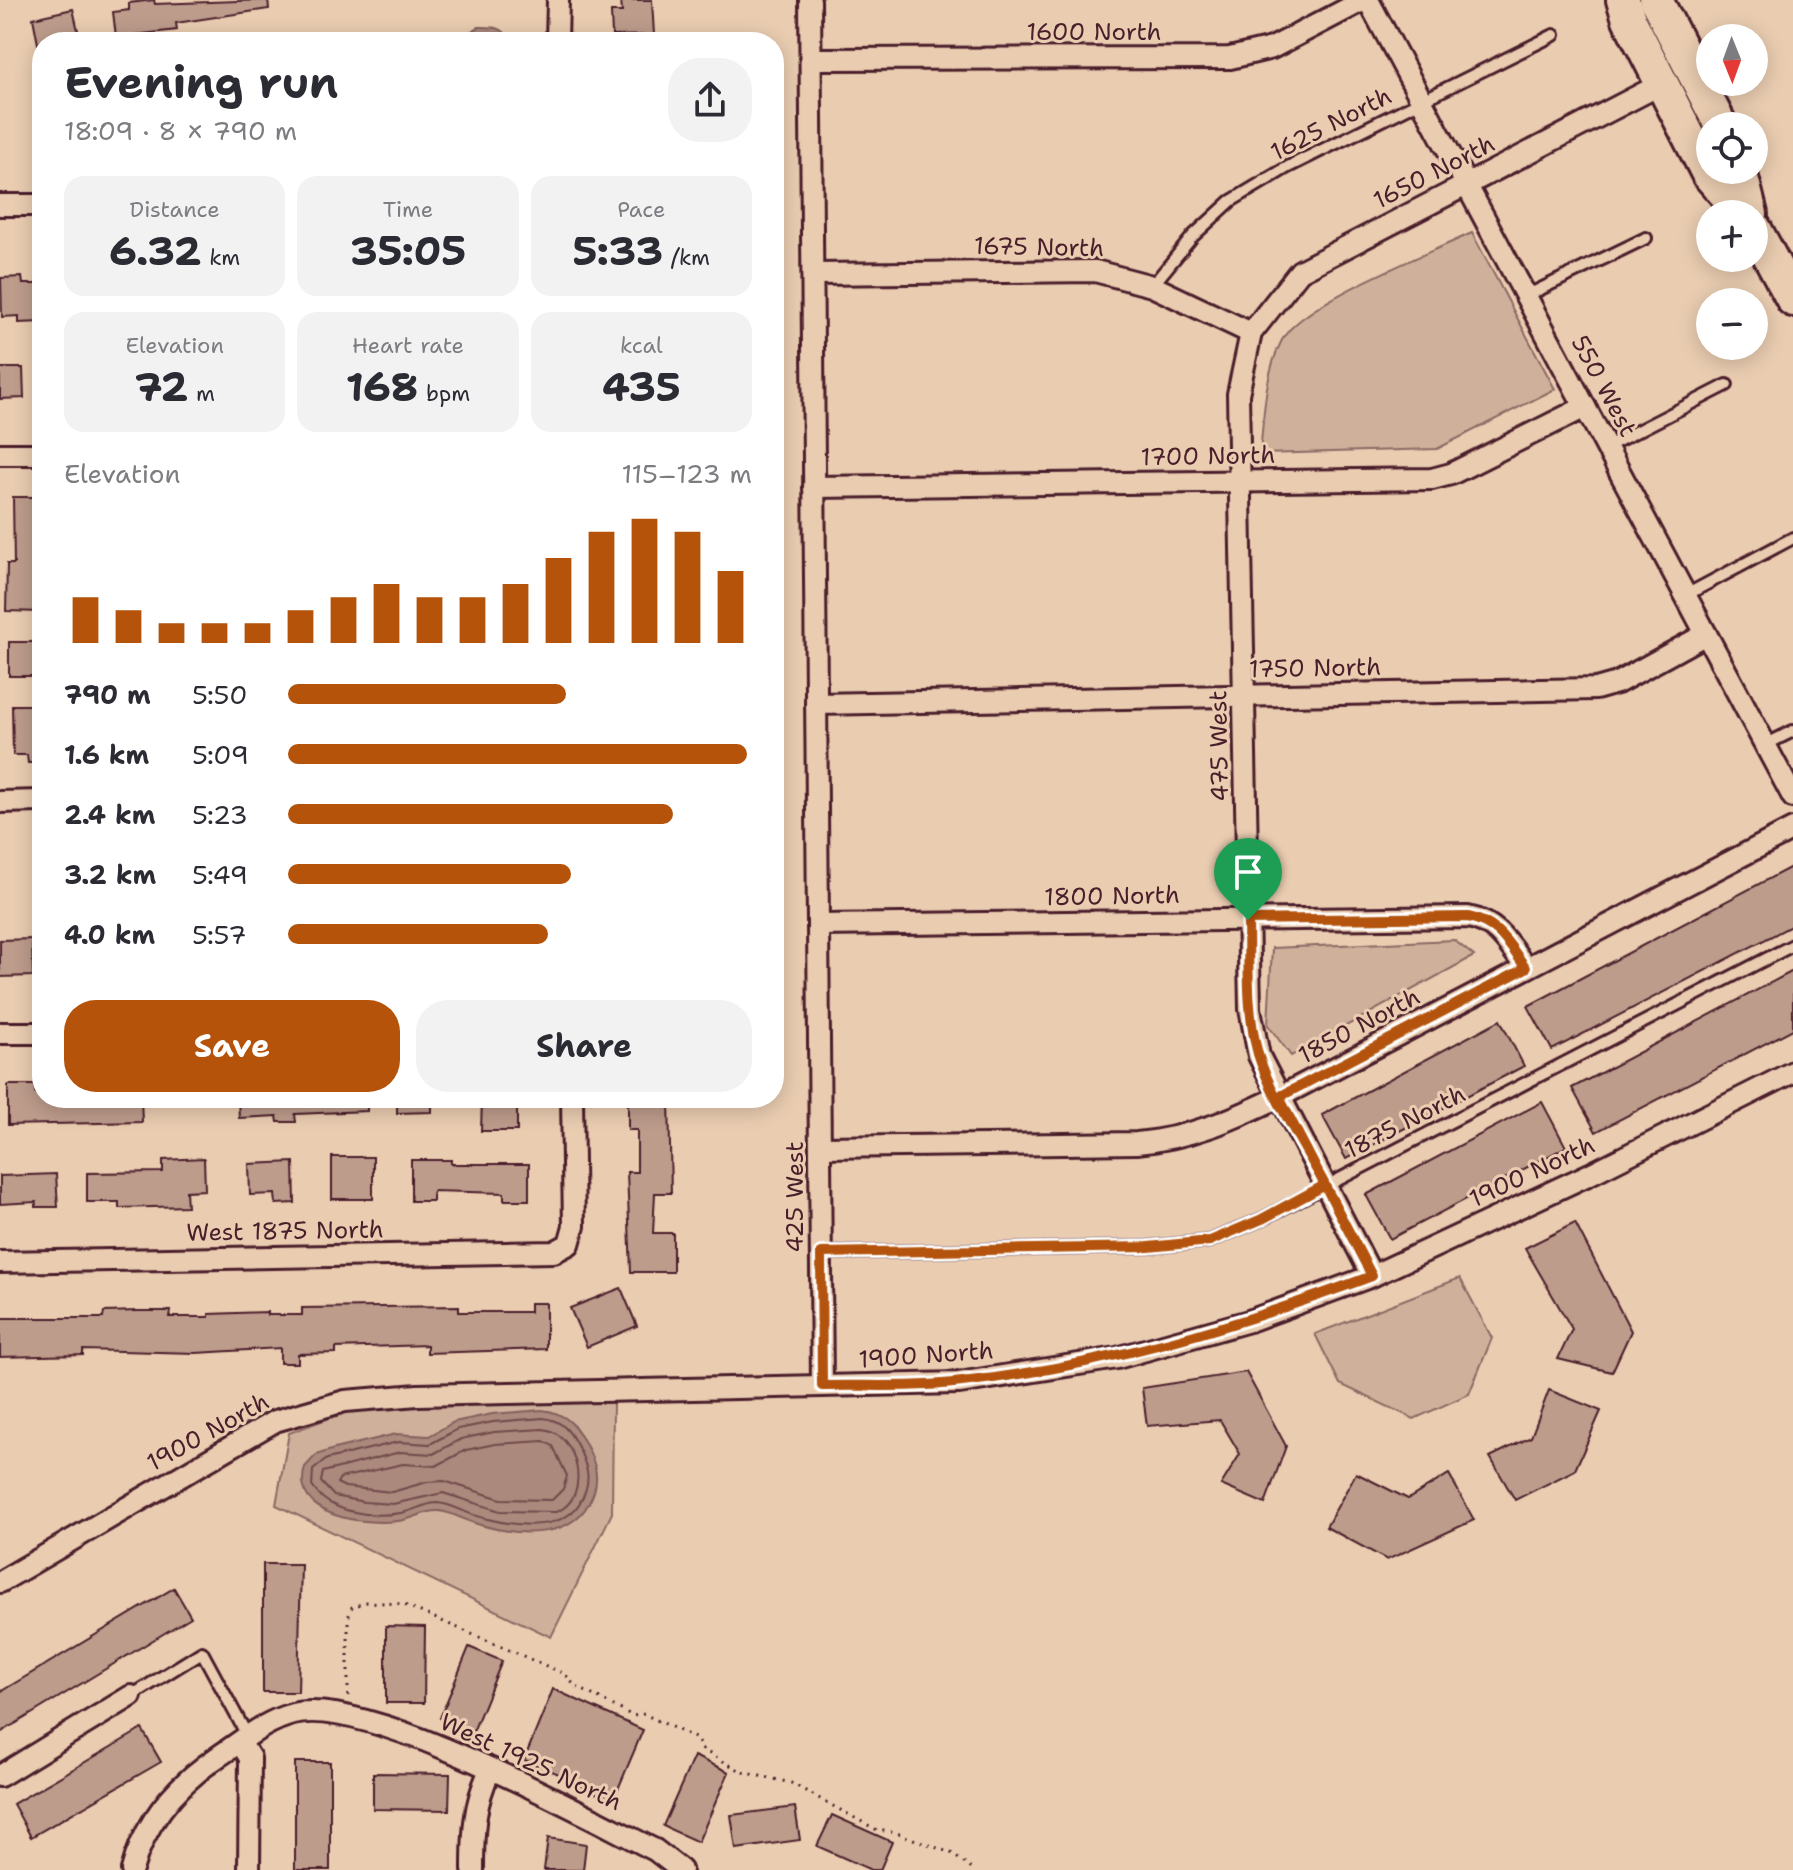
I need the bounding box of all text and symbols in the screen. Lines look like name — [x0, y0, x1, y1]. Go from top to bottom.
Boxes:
street label: 1600 North — [1026, 16, 1162, 48]
north arrow — [1696, 24, 1768, 96]
map controls — [1696, 24, 1768, 360]
text: Evening run — [64, 53, 338, 112]
button: share — [668, 58, 752, 142]
street label: 1625 North — [1265, 80, 1397, 168]
button: locate — [1696, 112, 1768, 184]
text: 18:09 · 8 × 790 m — [64, 113, 297, 148]
street label: 1650 North — [1368, 128, 1500, 216]
text: Distance — [130, 195, 220, 224]
text: Time — [383, 195, 433, 224]
text: Pace — [617, 195, 666, 224]
button: + — [1696, 200, 1768, 272]
text: 6.32 — [109, 224, 202, 278]
text: 35:05 — [350, 224, 466, 278]
text: 5:33 — [573, 224, 663, 278]
street label: 1675 North — [974, 230, 1104, 264]
text: km — [202, 243, 240, 272]
text: /km — [663, 243, 710, 272]
button: − — [1696, 288, 1768, 360]
street label: 550 West — [1564, 330, 1644, 442]
text: Elevation — [125, 331, 224, 360]
text: Heart rate — [352, 331, 464, 360]
text: kcal — [620, 331, 663, 360]
text: 72 — [134, 360, 188, 414]
text: 168 — [346, 360, 419, 414]
text: 435 — [602, 360, 681, 414]
text: m — [188, 379, 215, 408]
text: bpm — [419, 379, 470, 408]
street label: 1700 North — [1140, 439, 1276, 473]
text: Elevation — [64, 456, 180, 491]
text: 115–123 m — [622, 456, 752, 491]
street label: 1750 North — [1249, 651, 1381, 685]
text: 790 m — [64, 677, 151, 712]
text: 5:50 — [192, 677, 247, 712]
street label: 475 West — [1202, 690, 1236, 802]
text: 1.6 km — [64, 737, 149, 772]
text: 5:09 — [192, 737, 249, 772]
text: 2.4 km — [64, 797, 155, 832]
text: 5:23 — [192, 797, 248, 832]
pin — [1214, 838, 1282, 920]
icon: arrive — [1226, 850, 1270, 894]
text: 3.2 km — [64, 857, 156, 892]
text: 5:49 — [192, 857, 248, 892]
street label: 1800 North — [1044, 879, 1180, 913]
text: 4.0 km — [64, 917, 155, 952]
text: 5:57 — [192, 917, 246, 952]
street label: 1850 North — [1293, 981, 1425, 1071]
button: Save — [64, 1000, 400, 1092]
button: Share — [416, 1000, 752, 1092]
street label: 1875 North — [1339, 1078, 1471, 1166]
street label: 1900 North — [1464, 1129, 1600, 1215]
street label: 425 West — [779, 1141, 811, 1253]
street label: West 1875 North — [186, 1213, 384, 1249]
street label: 1900 North — [857, 1334, 995, 1376]
street label: 1900 North — [141, 1385, 275, 1479]
street label: West 1925 North — [435, 1706, 627, 1818]

